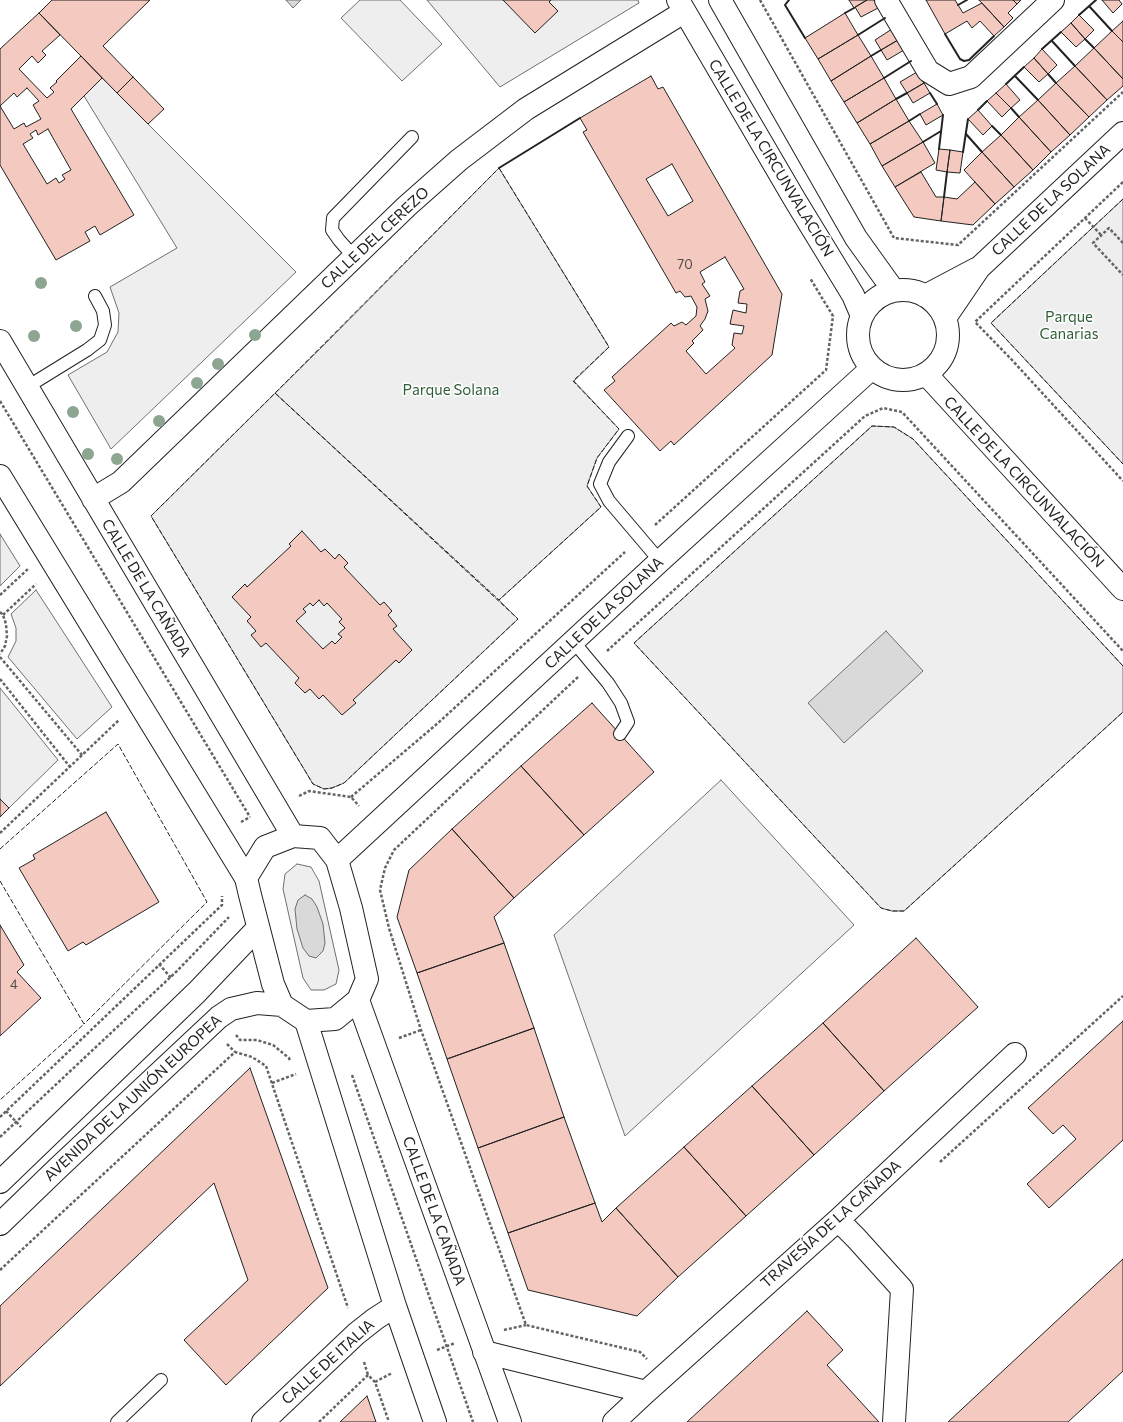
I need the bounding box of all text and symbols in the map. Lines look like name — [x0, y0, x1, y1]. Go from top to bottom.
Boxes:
street label: CALLE DE LA CIRCUNVALACIÓN — [705, 56, 837, 260]
street label: CALLE DE LA SOLANA — [988, 140, 1114, 260]
street label: CALLE DEL CEREZO — [317, 183, 433, 293]
house number: 70 — [677, 257, 693, 273]
park label: Parque Canarias — [1039, 308, 1099, 343]
park label: Parque Solana — [403, 381, 499, 399]
street label: CALLE DE LA CIRCUNVALACIÓN — [940, 393, 1108, 571]
street label: CALLE DE LA CAÑADA — [98, 516, 194, 660]
street label: CALLE DE LA SOLANA — [541, 553, 667, 673]
house number: 4 — [10, 977, 18, 993]
street label: AVENIDA DE LA UNIÓN EUROPEA — [41, 1011, 225, 1185]
street label: CALLE DE LA CAÑADA — [399, 1134, 469, 1288]
street label: TRAVESÍA DE LA CAÑADA — [757, 1156, 905, 1292]
street label: CALLE DE ITALIA — [278, 1316, 378, 1408]

